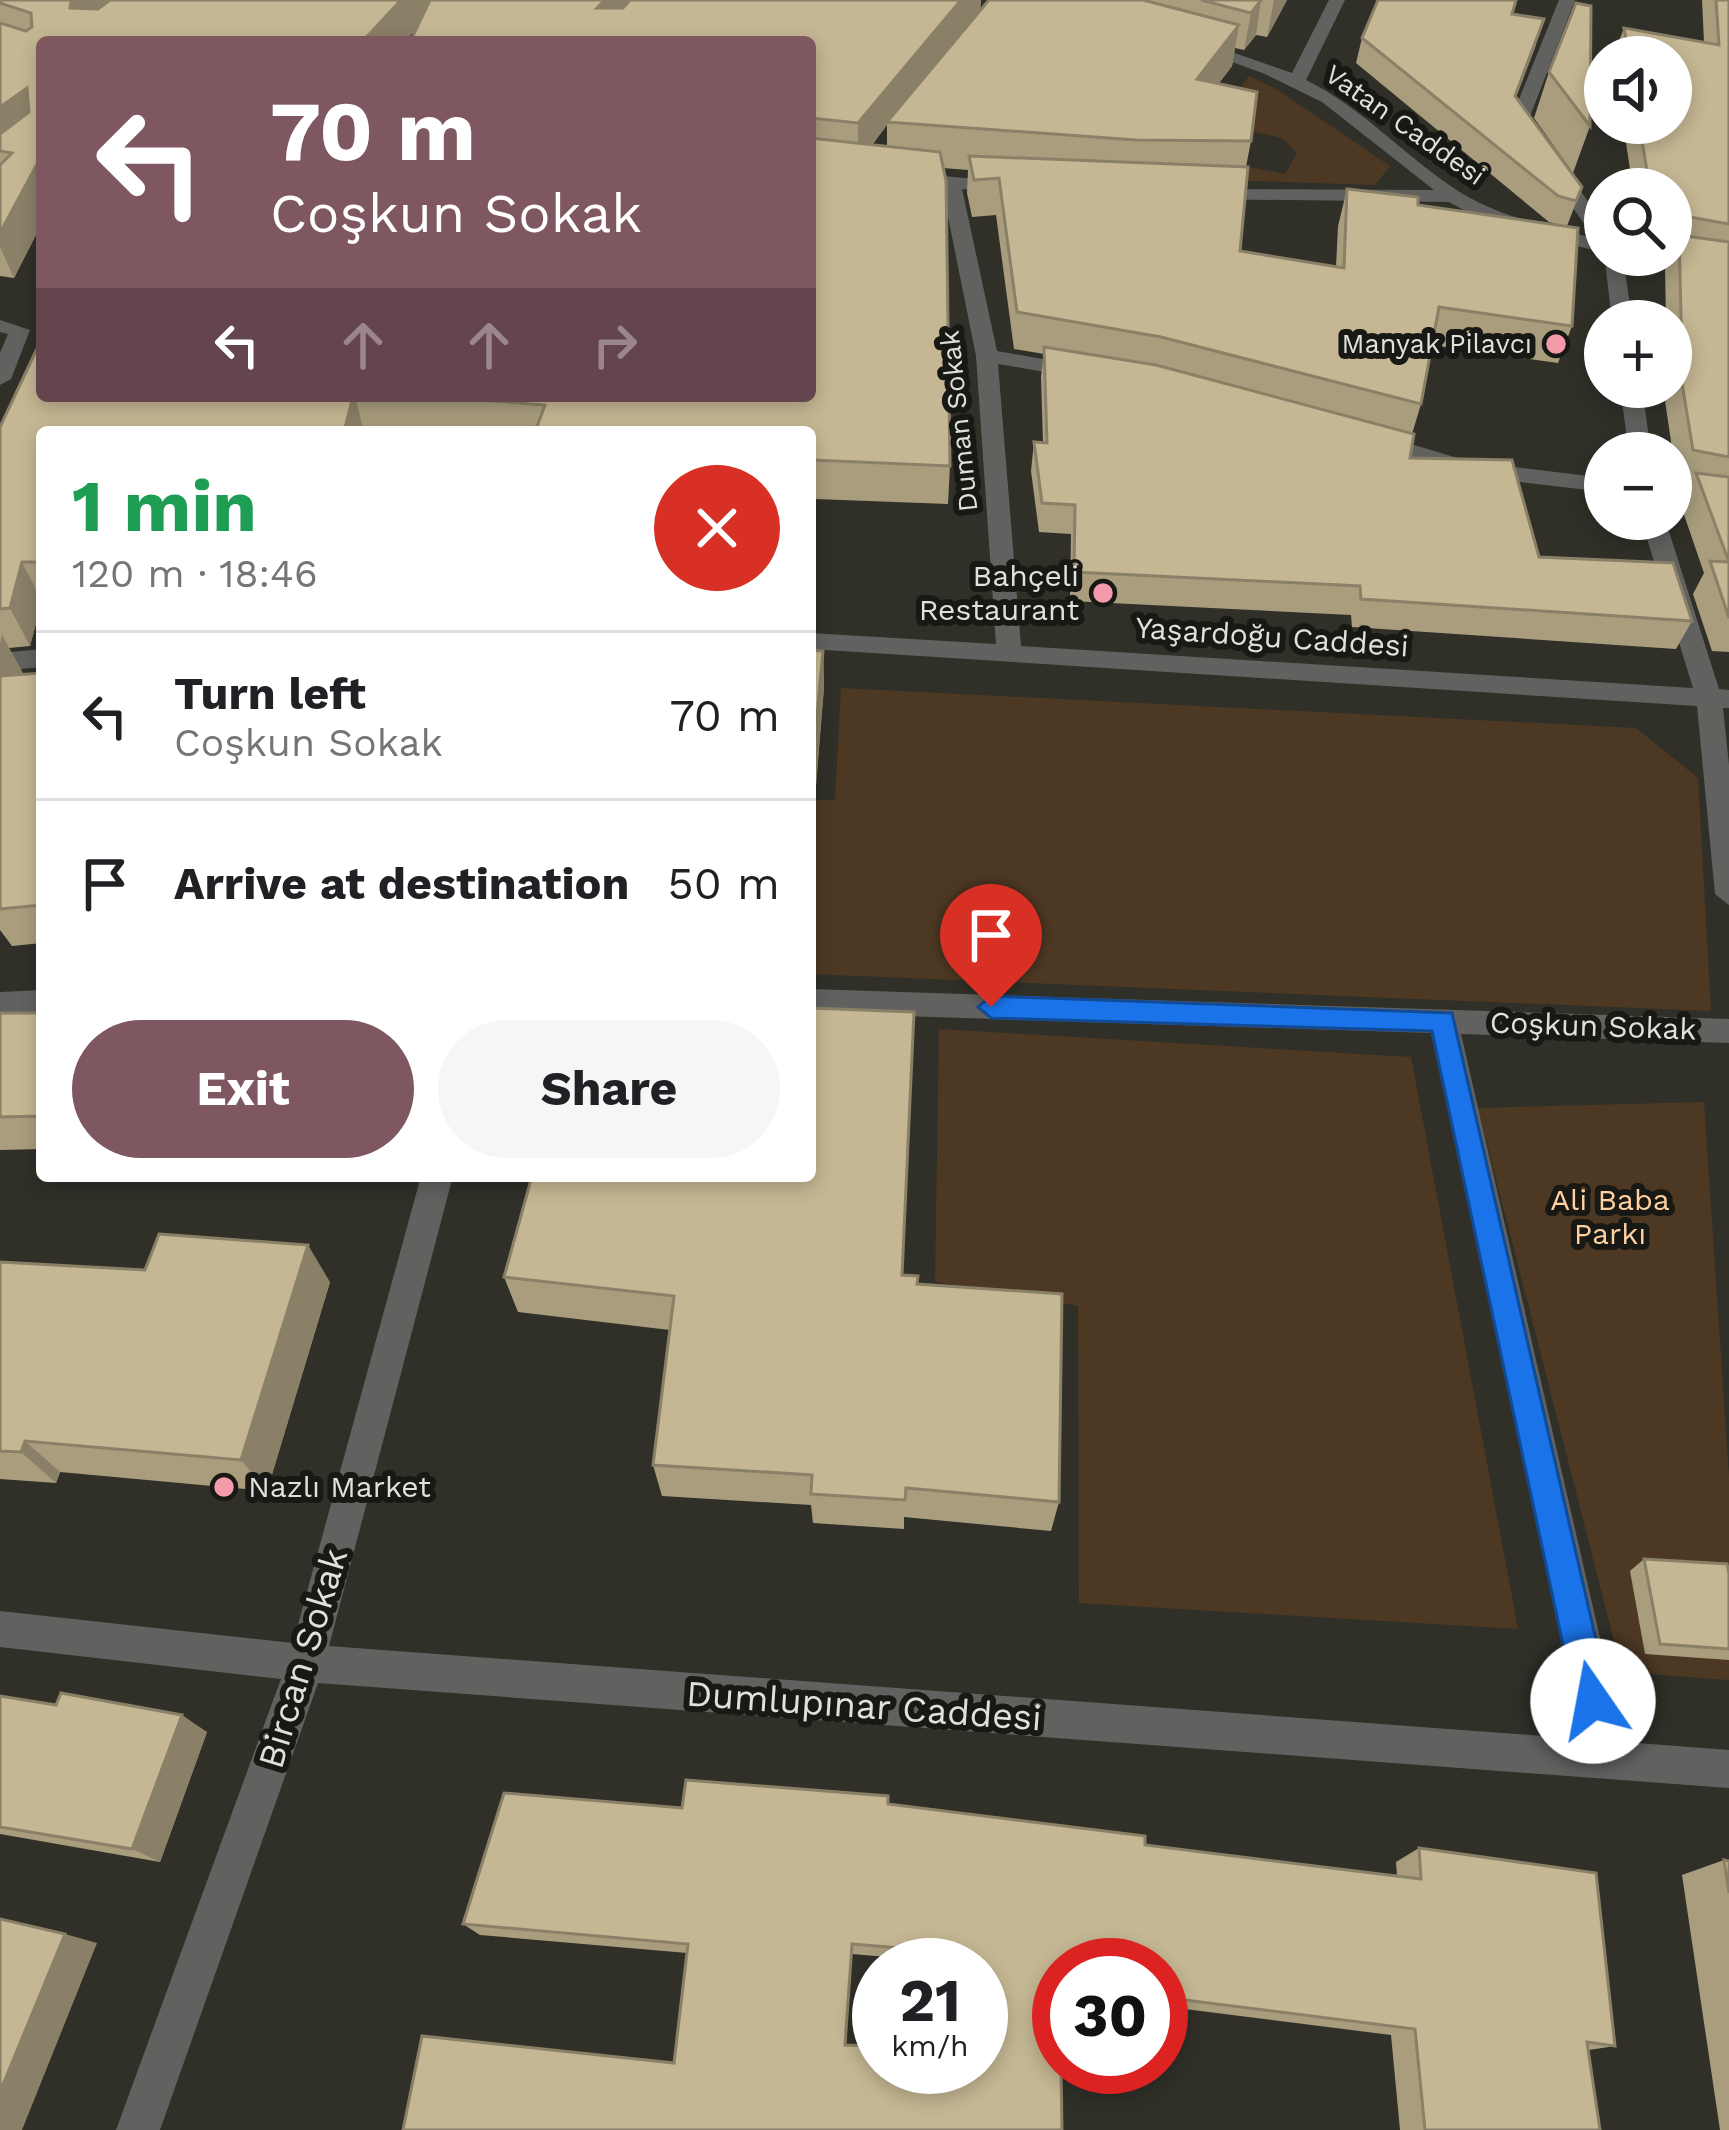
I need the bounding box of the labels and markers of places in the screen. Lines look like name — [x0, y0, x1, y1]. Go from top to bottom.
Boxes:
place label: Manyak Pilavcı — [1342, 328, 1532, 360]
marker: Manyak Pilavcı — [1543, 331, 1569, 357]
place label: Bahçeli Restaurant — [919, 558, 1079, 627]
marker: Bahçeli Restaurant — [1090, 580, 1116, 606]
pin — [940, 884, 1042, 1007]
place label: Nazlı Market — [248, 1469, 431, 1504]
marker: Nazlı Market — [211, 1474, 237, 1500]

